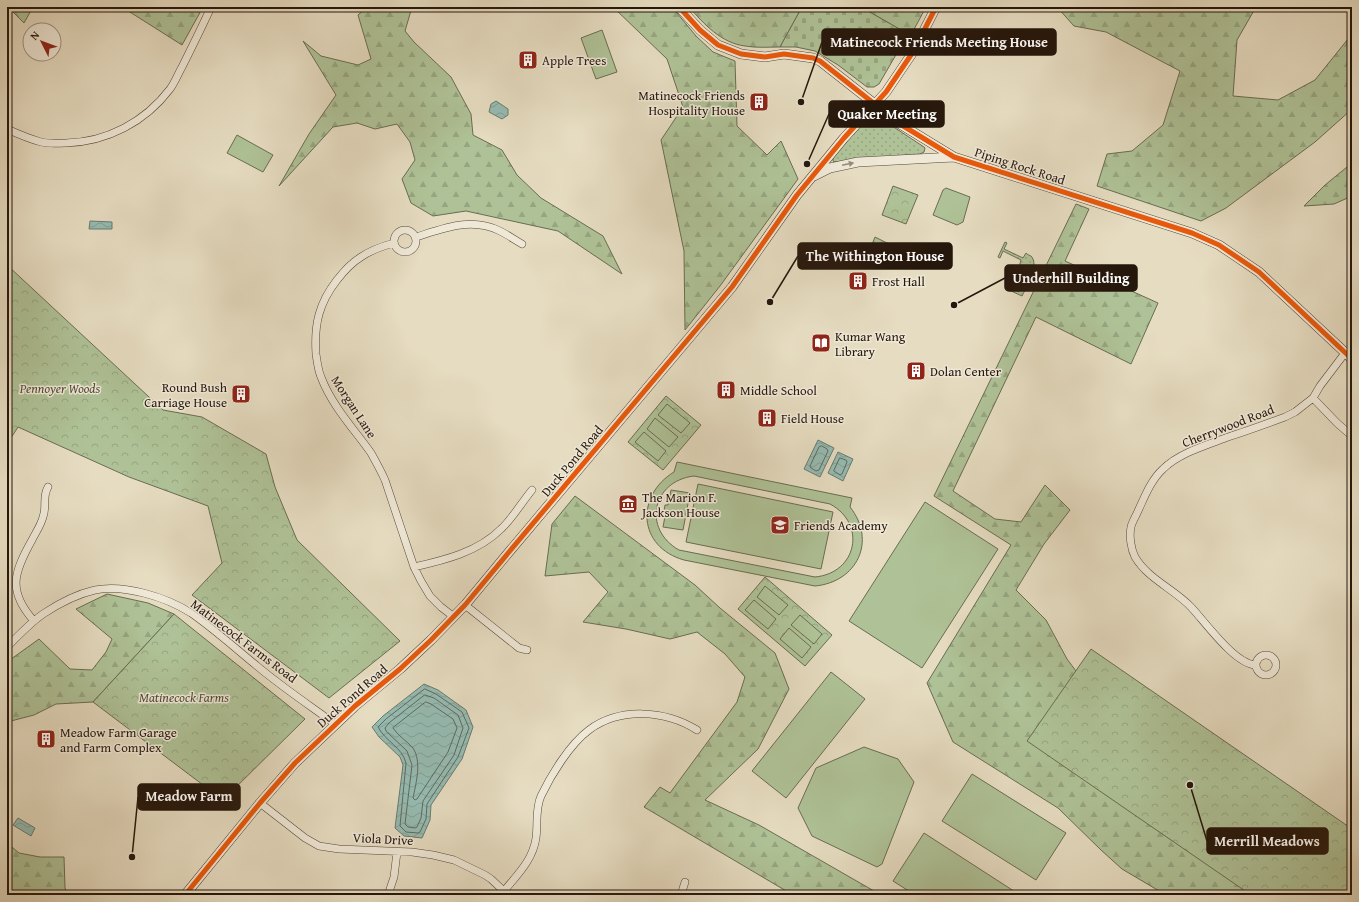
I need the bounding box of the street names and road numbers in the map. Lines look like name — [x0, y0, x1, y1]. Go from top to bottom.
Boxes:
street label: Piping Rock Road — [972, 142, 1068, 190]
street label: Morgan Lane — [327, 372, 381, 442]
street label: Cherrywood Road — [1179, 400, 1277, 452]
street label: Duck Pond Road — [536, 421, 608, 501]
street label: Matinecock Farms Road — [187, 595, 301, 687]
street label: Duck Pond Road — [313, 660, 391, 732]
street label: Viola Drive — [352, 828, 414, 850]

